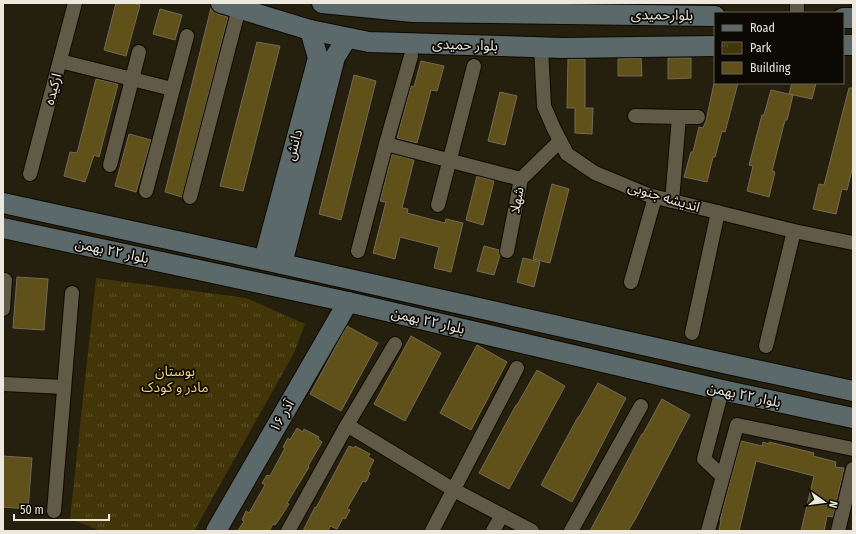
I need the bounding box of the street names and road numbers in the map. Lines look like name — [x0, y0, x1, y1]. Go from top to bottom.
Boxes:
street label: بلوارحمیدی — [631, 6, 693, 24]
street label: بلوار حمیدی — [432, 35, 498, 55]
street label: ارکیده — [41, 71, 65, 107]
street label: دانش — [282, 127, 306, 162]
street label: اندیشه جنوبی — [626, 178, 702, 216]
street label: شهلا — [506, 185, 528, 215]
street label: بلوار ۲۲ بهمن — [74, 235, 151, 267]
street label: بلوار ۲۲ بهمن — [390, 304, 467, 338]
street label: بلوار ۲۲ بهمن — [706, 379, 783, 411]
street label: ۱۶ آذر — [266, 396, 298, 435]

